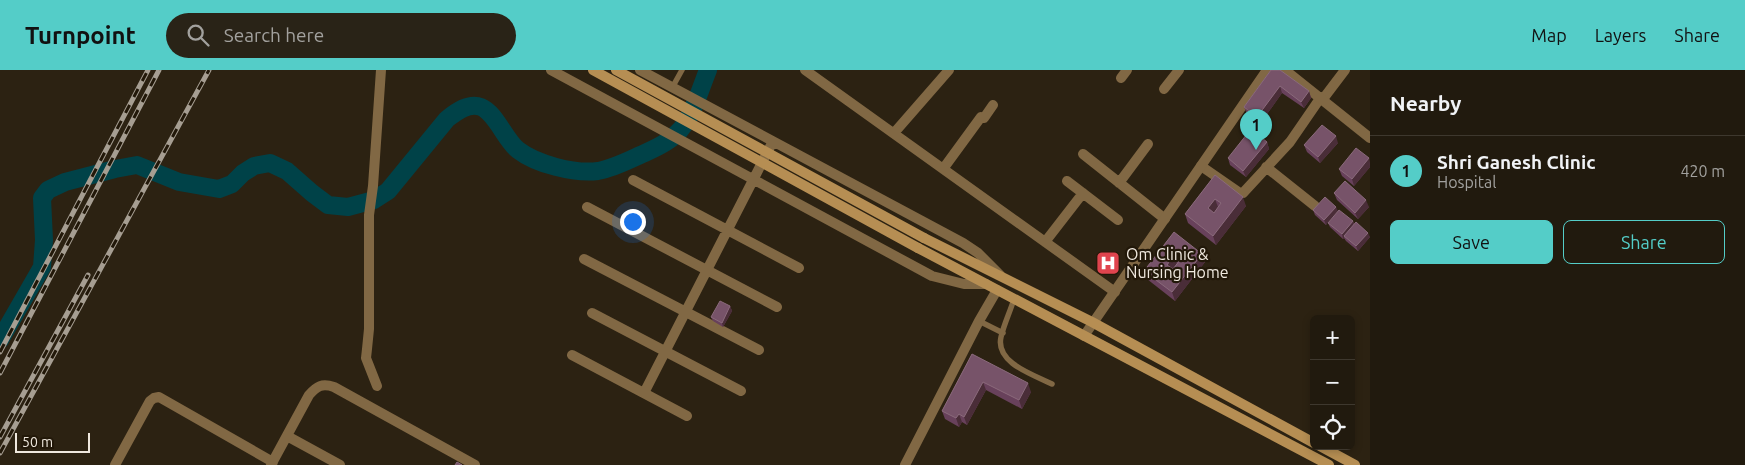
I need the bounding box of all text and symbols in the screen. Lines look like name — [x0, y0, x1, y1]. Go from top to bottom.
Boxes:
search box — [166, 13, 516, 58]
icon: search — [184, 21, 212, 49]
text: Turnpoint — [25, 22, 136, 49]
text: Search here — [224, 24, 324, 46]
text: Map — [1531, 25, 1567, 45]
text: Layers — [1595, 25, 1646, 45]
text: Share — [1674, 25, 1720, 45]
text: Nearby — [1390, 91, 1461, 115]
pin: 1 — [1240, 109, 1272, 150]
text: Shri Ganesh Clinic — [1437, 151, 1596, 173]
text: 1 — [1401, 162, 1411, 180]
text: 420 m — [1680, 162, 1725, 180]
text: Hospital — [1437, 173, 1496, 191]
your location — [620, 209, 646, 235]
button: Save — [1390, 220, 1553, 264]
button: Share — [1563, 220, 1725, 264]
place label: Om Clinic & Nursing Home — [1126, 245, 1229, 281]
hospital icon: Om Clinic & Nursing Home — [1095, 250, 1121, 276]
map controls — [1310, 315, 1355, 450]
button: + — [1310, 315, 1355, 360]
button: − — [1310, 360, 1355, 405]
button: locate — [1310, 405, 1355, 450]
scale bar — [15, 430, 90, 453]
text: 50 m — [22, 434, 53, 450]

